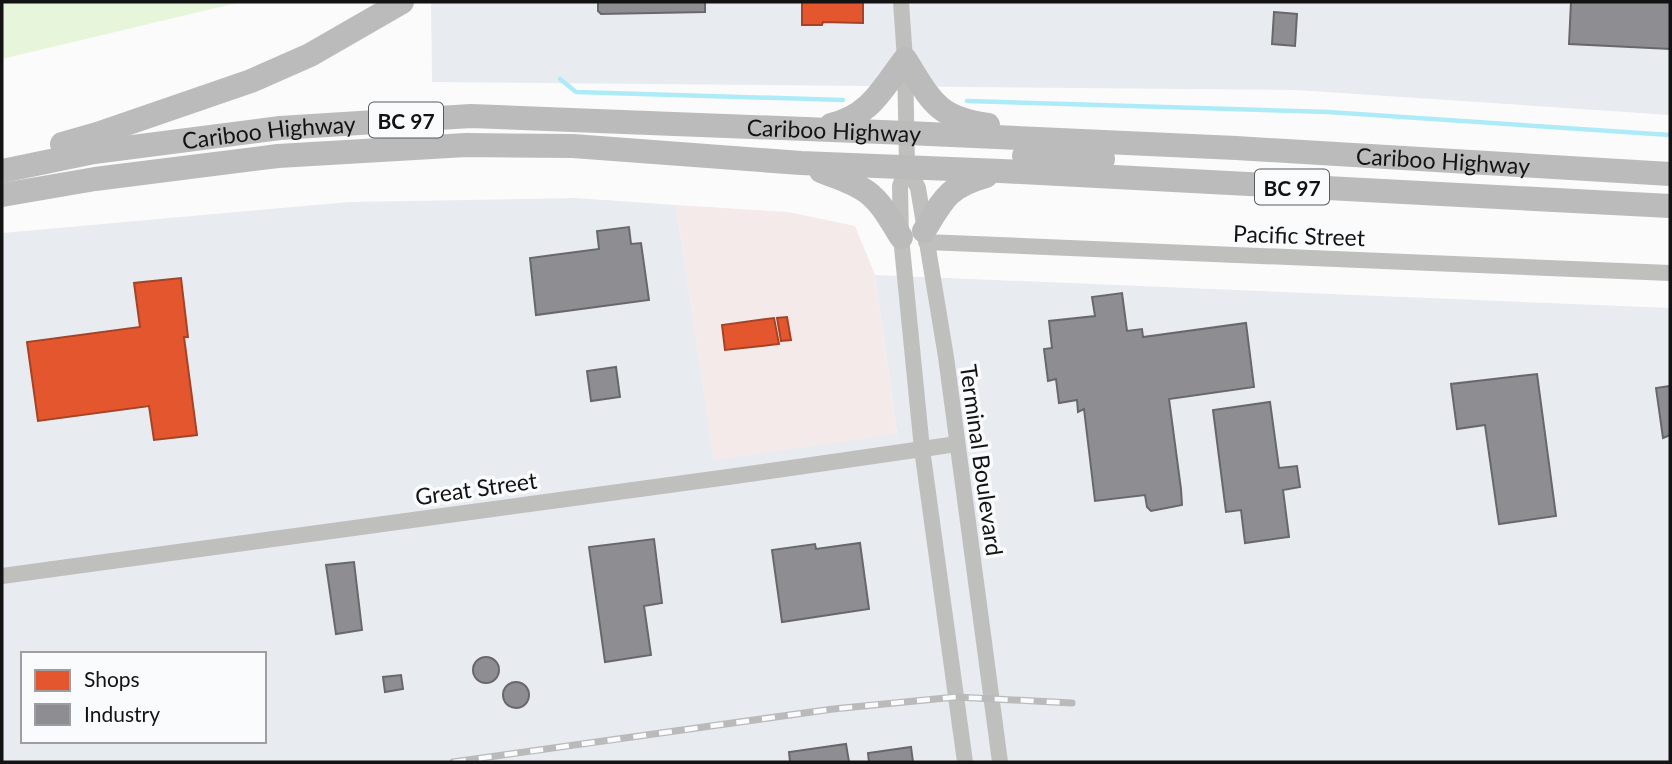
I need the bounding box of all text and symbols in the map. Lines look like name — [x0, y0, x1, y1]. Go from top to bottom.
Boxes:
road number: BC 97 — [369, 102, 443, 138]
street label: Cariboo Highway — [180, 109, 356, 155]
street label: Cariboo Highway — [746, 113, 922, 148]
street label: Cariboo Highway — [1355, 141, 1531, 180]
road number: BC 97 — [1255, 170, 1329, 204]
street label: Pacific Street — [1233, 219, 1366, 251]
street label: Terminal Boulevard — [955, 362, 1009, 558]
street label: Great Street — [413, 465, 539, 510]
legend — [21, 652, 266, 743]
text: Shops — [84, 666, 140, 691]
text: Industry — [84, 701, 160, 726]

